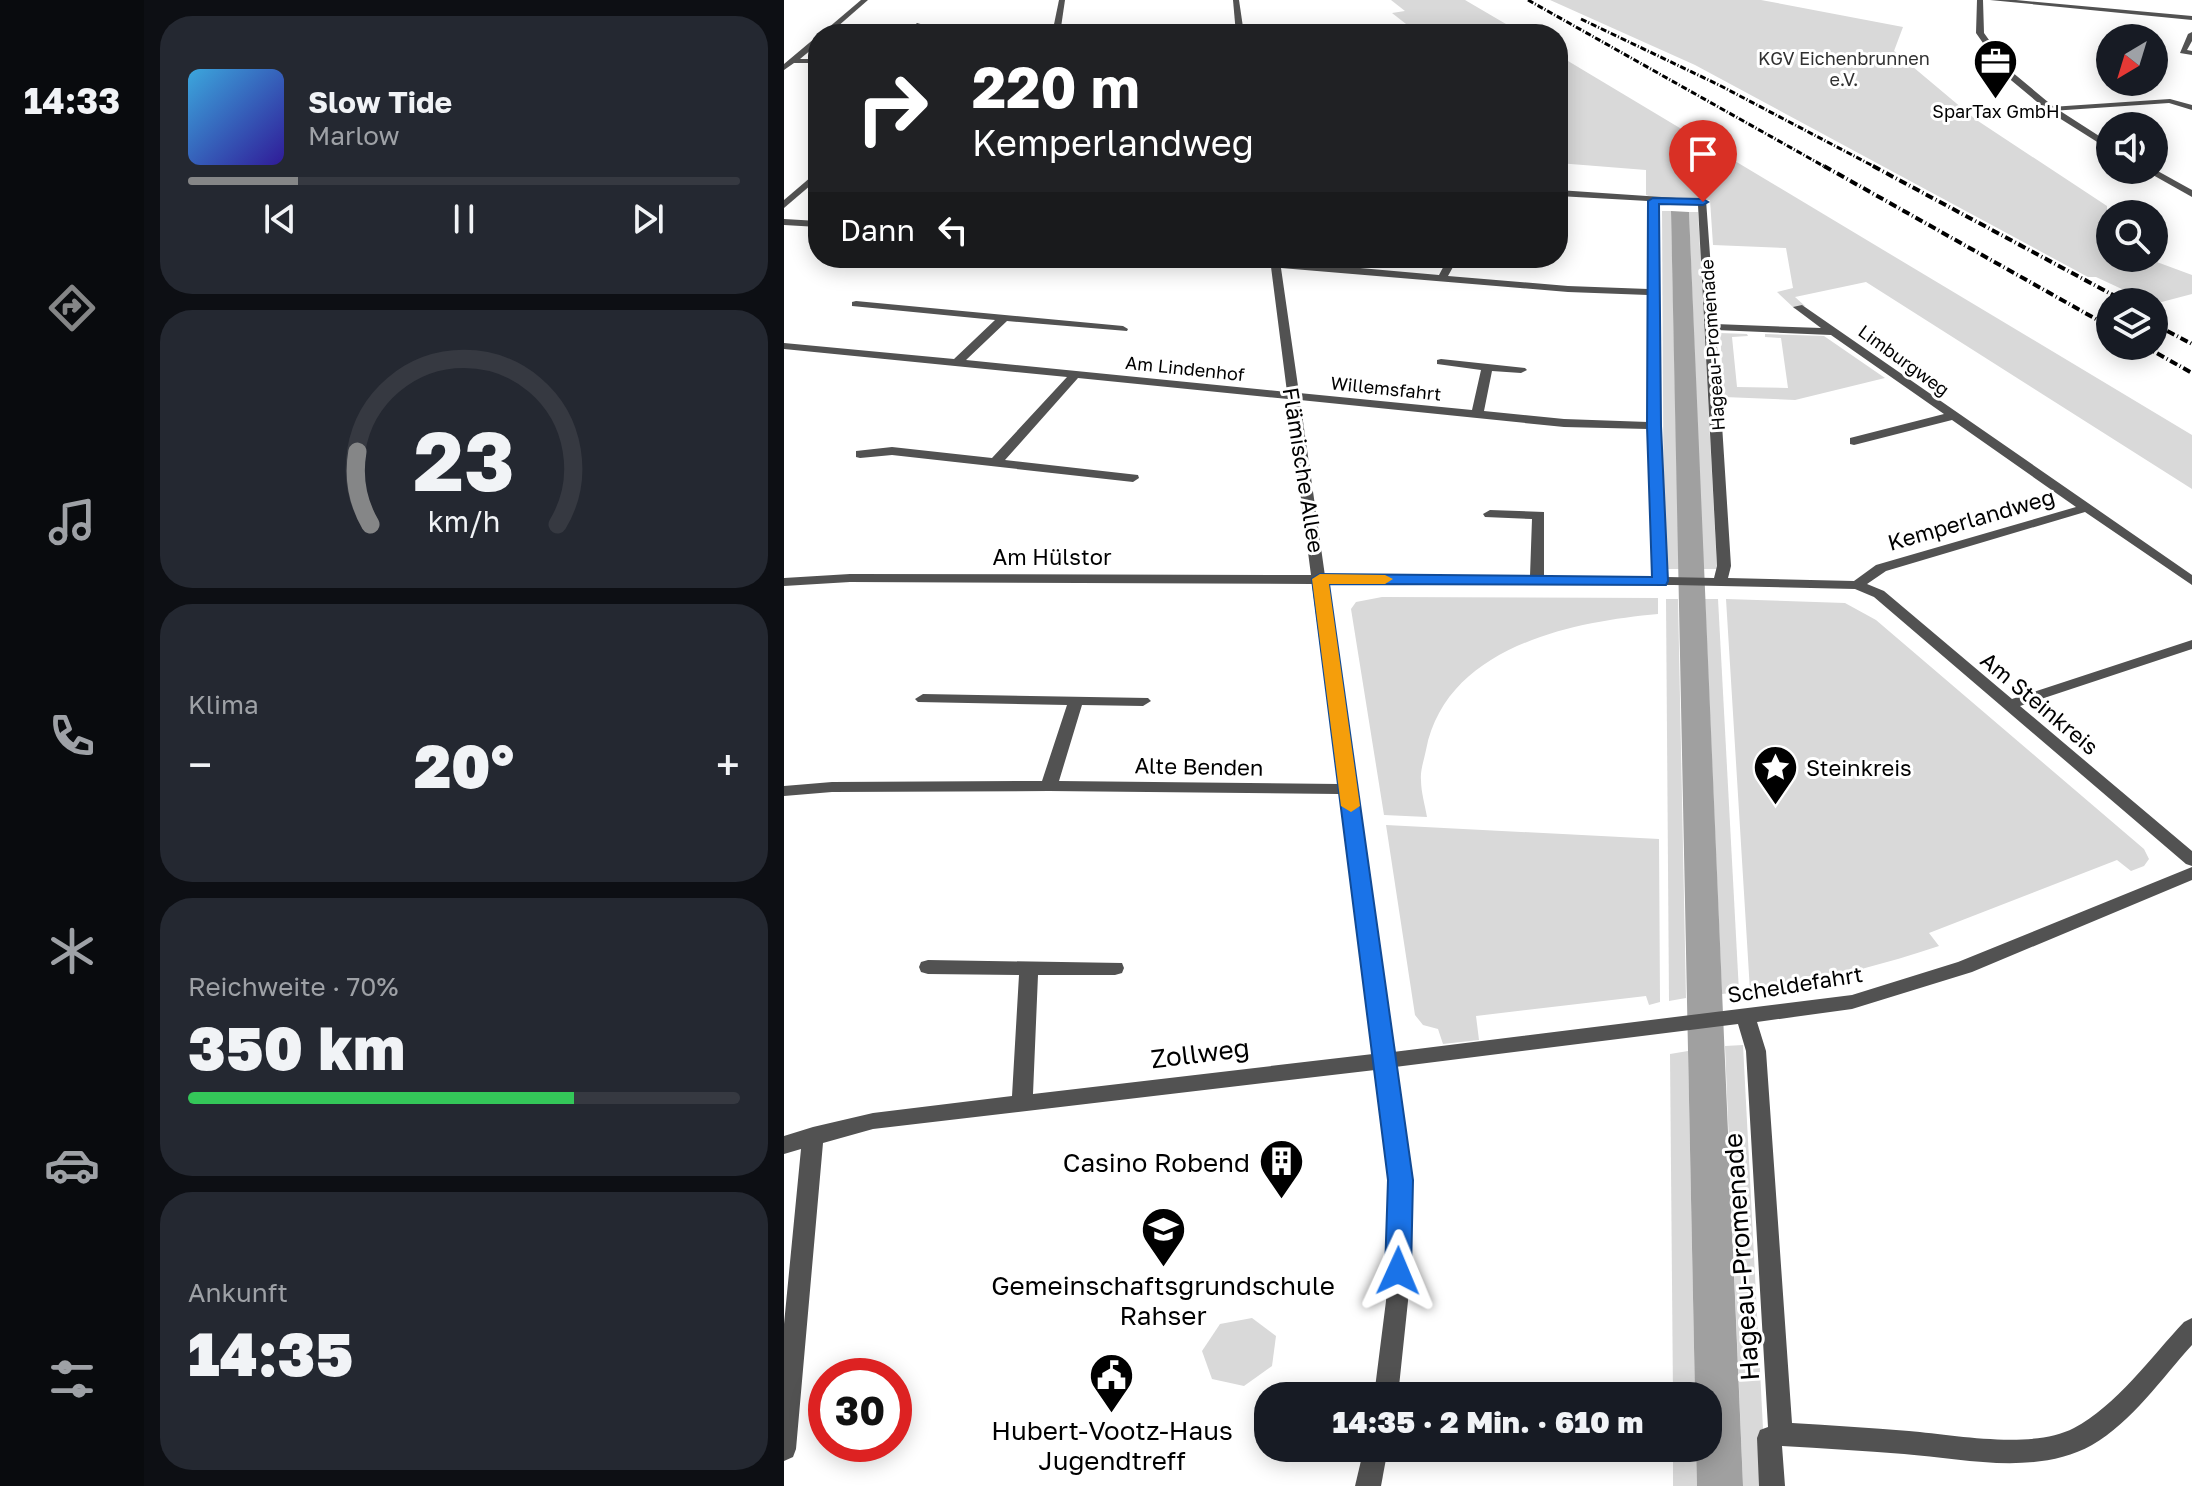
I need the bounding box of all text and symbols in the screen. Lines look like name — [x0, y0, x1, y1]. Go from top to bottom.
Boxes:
north arrow — [2096, 24, 2168, 96]
map controls — [2096, 24, 2168, 360]
office icon: SparTax GmbH — [1972, 37, 2020, 100]
park label: KGV Eichenbrunnen e.V. — [1758, 47, 1930, 90]
text: 220 m — [972, 53, 1140, 120]
icon: right — [840, 56, 944, 160]
text: 14:33 — [24, 79, 120, 122]
text: Slow Tide — [308, 84, 452, 120]
place label: SparTax GmbH — [1932, 100, 2060, 122]
button: sound — [2096, 112, 2168, 184]
text: Marlow — [308, 120, 400, 151]
pin — [1669, 120, 1737, 202]
text: Kemperlandweg — [972, 121, 1254, 164]
icon: arrive — [1681, 132, 1725, 176]
icon: previous — [258, 197, 302, 241]
icon: pause — [442, 197, 486, 241]
icon: next — [626, 197, 670, 241]
button: search — [2096, 200, 2168, 272]
icon: left — [931, 208, 975, 252]
text: Dann — [840, 212, 915, 248]
street label: Hageau-Promenade — [1695, 259, 1729, 431]
icon: directions — [44, 280, 100, 336]
button: layers — [2096, 288, 2168, 360]
street label: Limburgweg — [1854, 320, 1954, 400]
street label: Am Lindenhof — [1124, 351, 1246, 385]
street label: Willemsfahrt — [1329, 371, 1443, 405]
street label: Flämische Allee — [1278, 385, 1330, 555]
text: 23 — [413, 409, 515, 509]
street label: Kemperlandweg — [1884, 482, 2058, 556]
icon: music — [44, 494, 100, 550]
text: km/h — [428, 504, 500, 538]
street label: Am Hülstor — [992, 543, 1112, 570]
street label: Am Steinkreis — [1976, 646, 2104, 760]
text: Klima — [188, 689, 259, 720]
icon: phone — [44, 708, 100, 764]
text: 20° — [414, 729, 514, 801]
text: − — [188, 738, 212, 791]
text: + — [716, 738, 740, 791]
place icon: Steinkreis — [1751, 743, 1799, 806]
street label: Alte Benden — [1134, 751, 1264, 781]
place label: Steinkreis — [1806, 754, 1912, 781]
icon: climate — [44, 923, 100, 979]
street label: Scheldefahrt — [1725, 960, 1865, 1008]
text: Reichweite · 70% — [188, 971, 398, 1002]
text: 350 km — [188, 1011, 405, 1083]
street label: Zollweg — [1149, 1032, 1251, 1074]
street label: Hageau-Promenade — [1717, 1132, 1765, 1382]
icon: car — [44, 1137, 100, 1193]
building icon: Casino Robend — [1257, 1138, 1305, 1201]
place label: Casino Robend — [1063, 1147, 1250, 1178]
school or university icon: Gemeinschaftsgrundschule Rahser — [1139, 1206, 1187, 1269]
position arrow — [1356, 1229, 1440, 1313]
place label: Gemeinschaftsgrundschule Rahser — [991, 1270, 1335, 1331]
text: Ankunft — [188, 1277, 288, 1308]
text: 14:35 — [188, 1317, 353, 1389]
icon: filters — [44, 1351, 100, 1407]
public building icon: Hubert-Vootz-Haus Jugendtreff — [1088, 1351, 1136, 1414]
speed limit sign: 30 — [808, 1358, 912, 1462]
text: 14:35 · 2 Min. · 610 m — [1333, 1404, 1643, 1440]
place label: Hubert-Vootz-Haus Jugendtreff — [991, 1415, 1233, 1476]

